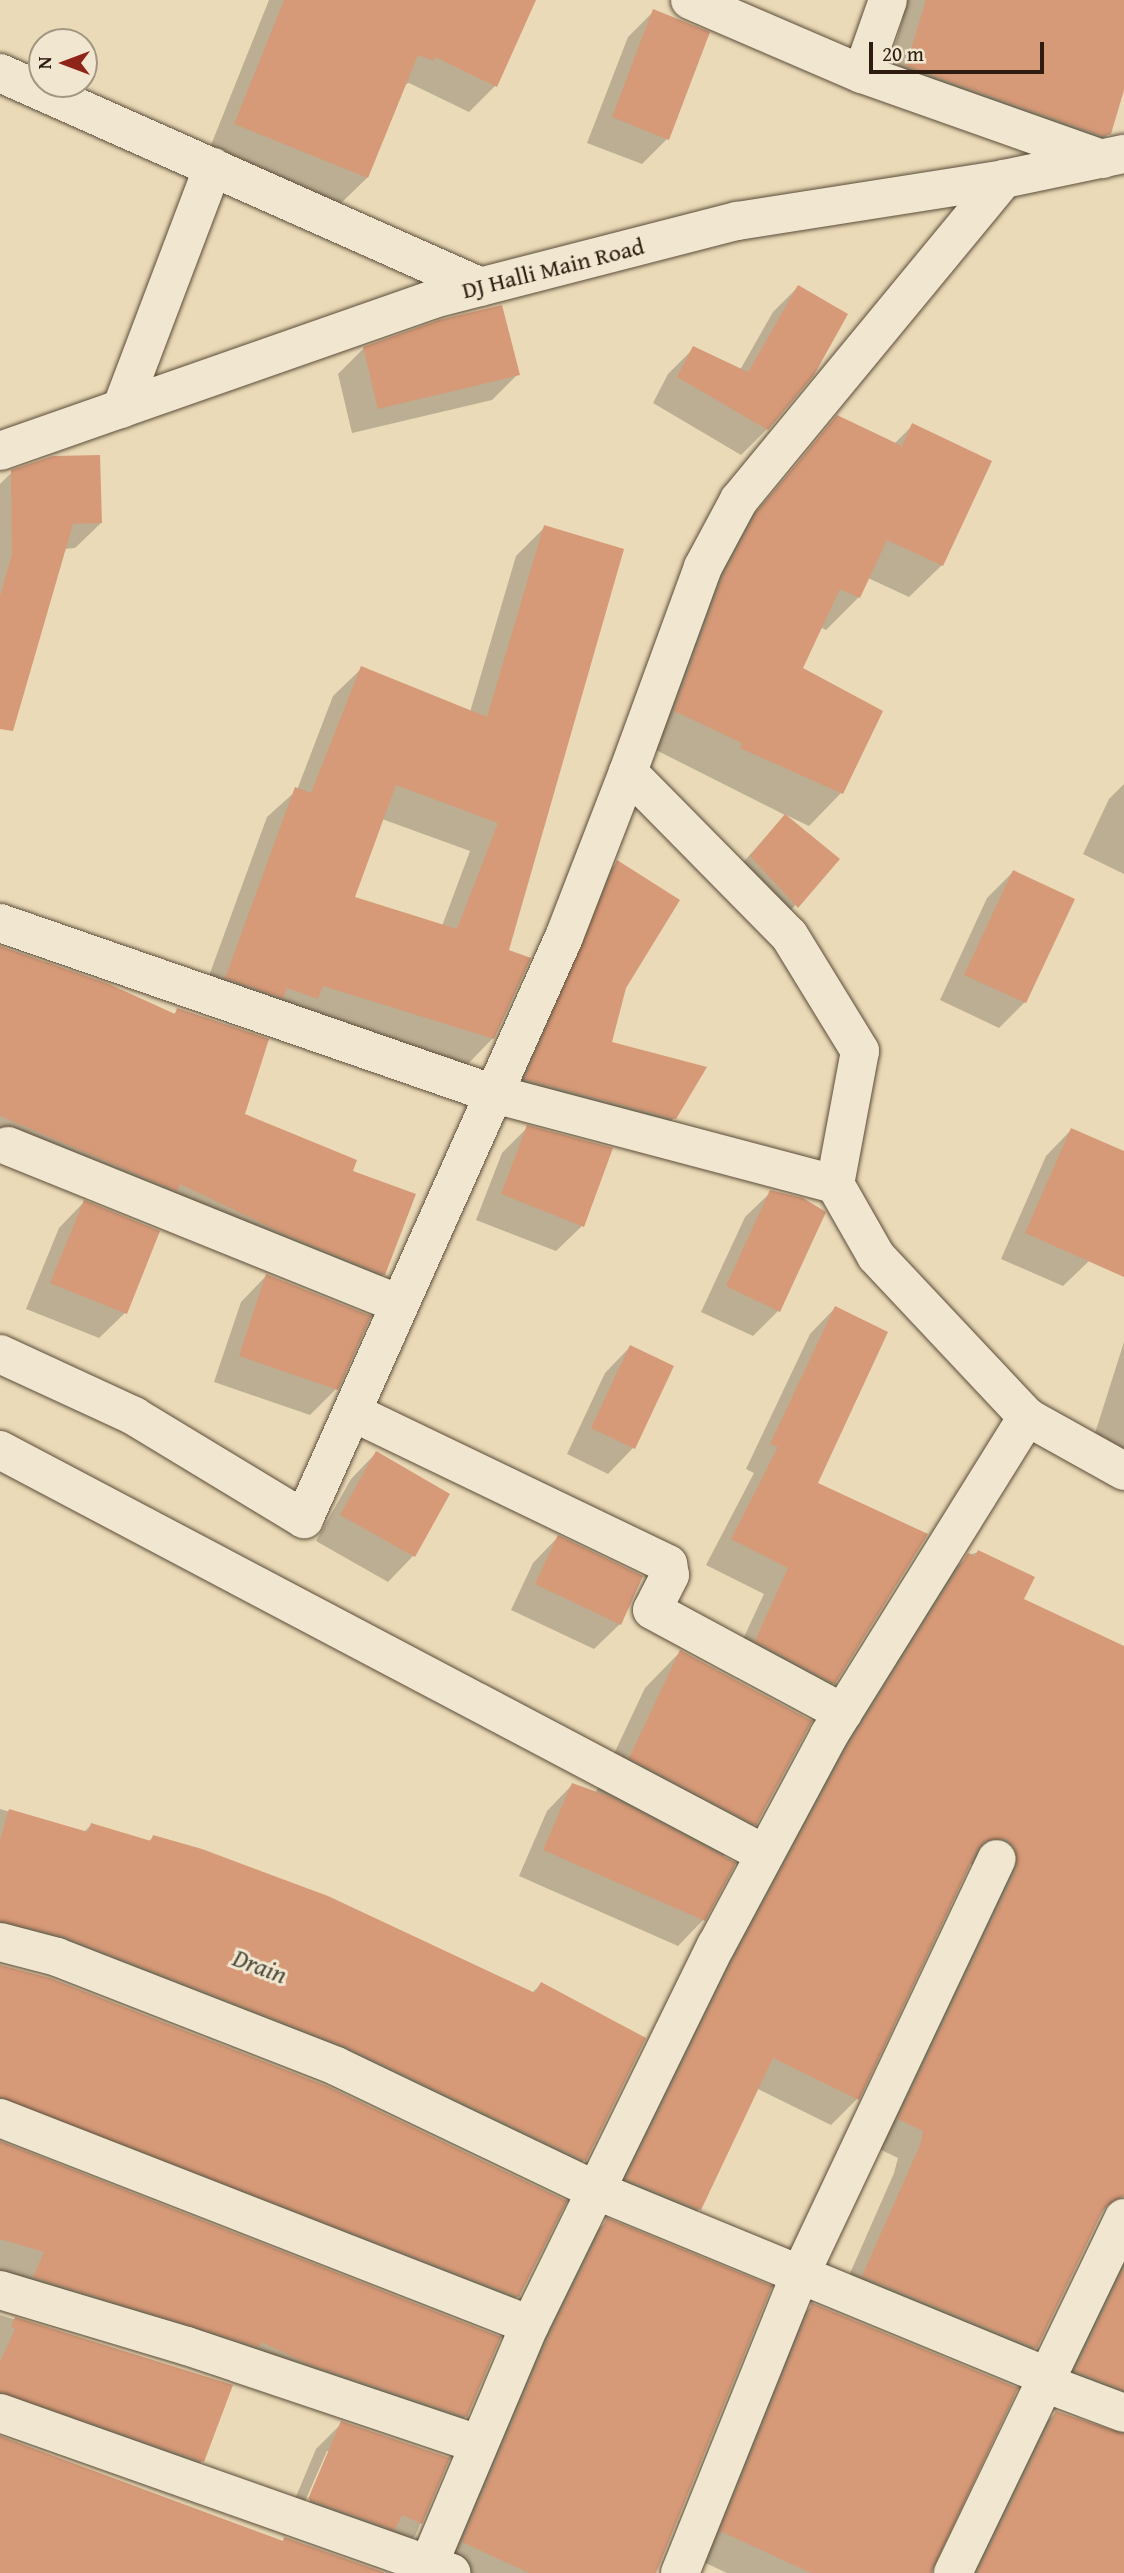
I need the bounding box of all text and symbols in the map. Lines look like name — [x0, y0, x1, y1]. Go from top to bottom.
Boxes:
north arrow — [28, 28, 98, 98]
scale bar — [872, 28, 1047, 72]
text: 20 m — [882, 38, 924, 69]
text: N — [30, 57, 58, 69]
street label: DJ Halli Main Road — [459, 231, 647, 305]
water label: Drain — [229, 1942, 291, 1990]

